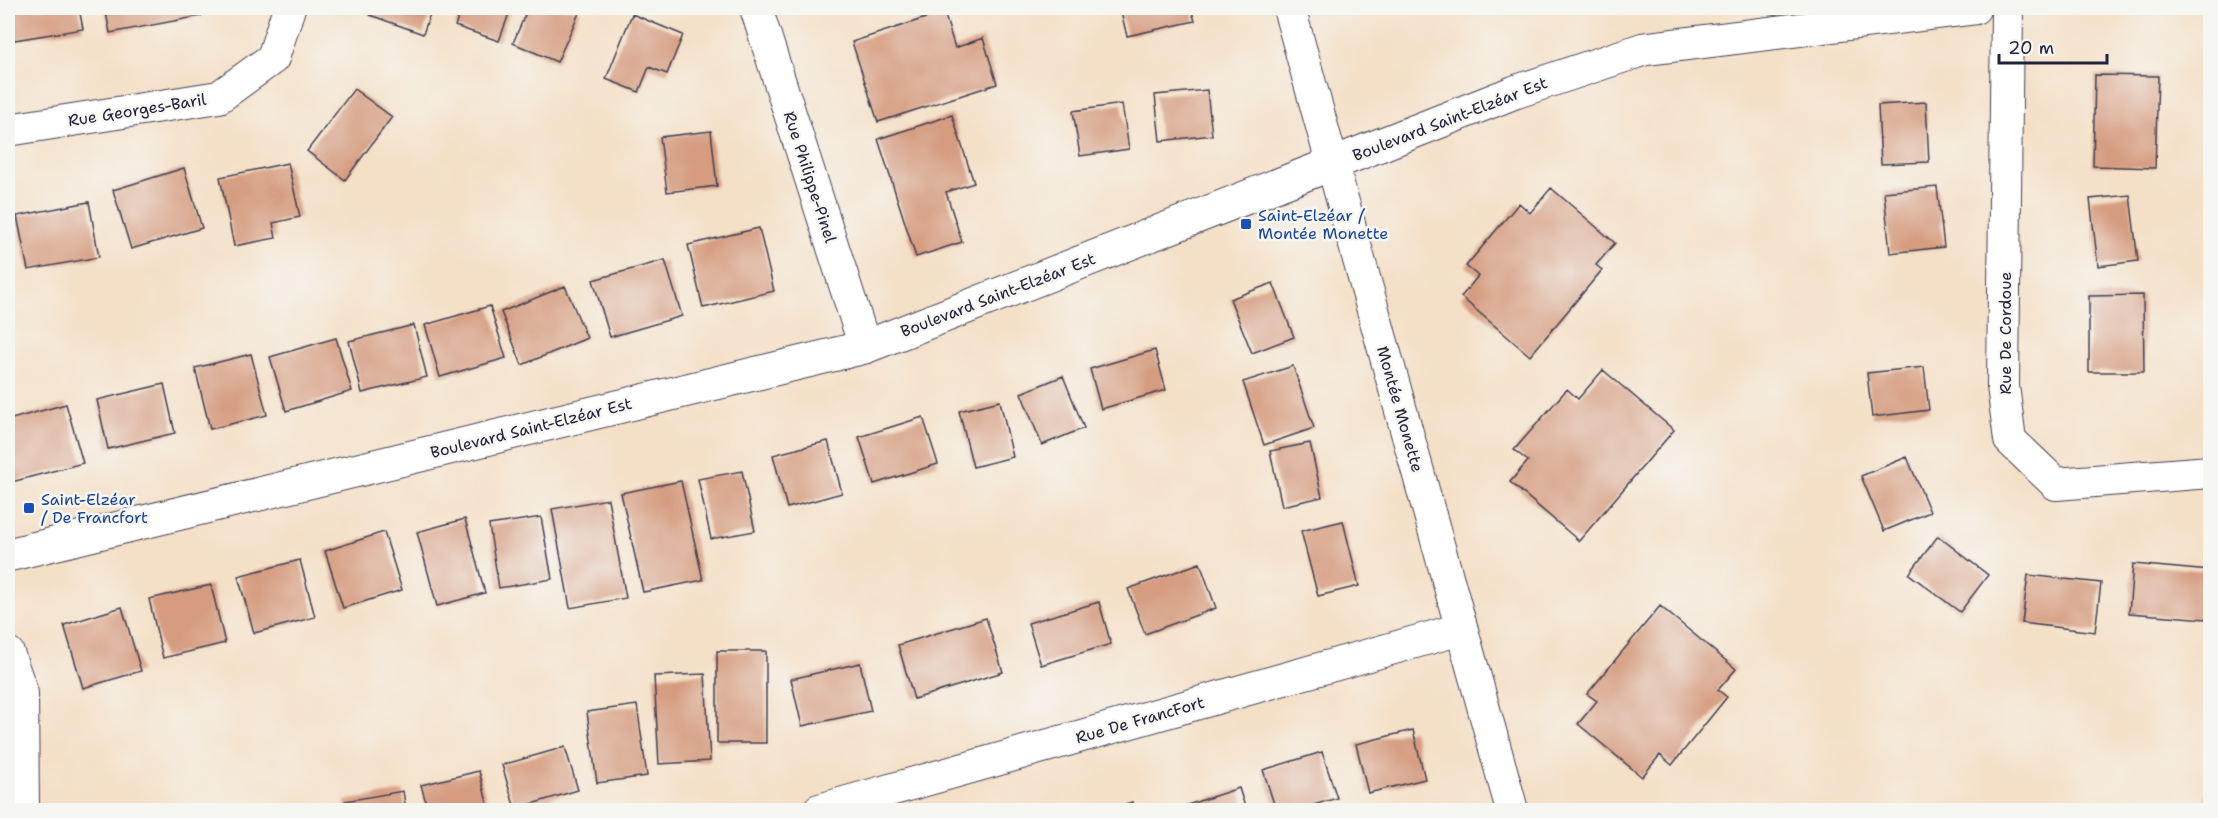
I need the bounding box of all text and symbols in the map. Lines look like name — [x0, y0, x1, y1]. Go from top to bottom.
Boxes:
scale bar — [1999, 27, 2107, 65]
text: 20 m — [2008, 36, 2054, 60]
street label: Boulevard Saint-Elzéar Est — [1350, 72, 1550, 166]
street label: Rue Georges-Baril — [66, 89, 208, 131]
street label: Rue Philippe-Pinel — [779, 109, 841, 246]
place label: Saint-Elzéar / Montée Monette — [1258, 205, 1388, 244]
marker: Saint-Elzéar / Montée Monette — [1239, 217, 1253, 231]
street label: Boulevard Saint-Elzéar Est — [898, 248, 1098, 342]
street label: Rue De Cordoue — [1995, 272, 2016, 394]
street label: Montée Monette — [1372, 343, 1428, 475]
street label: Boulevard Saint-Elzéar Est — [428, 393, 634, 463]
place label: Saint-Elzéar / De Francfort — [41, 489, 148, 528]
marker: Saint-Elzéar / De Francfort — [22, 501, 36, 515]
street label: Rue De FrancFort — [1073, 692, 1207, 748]

